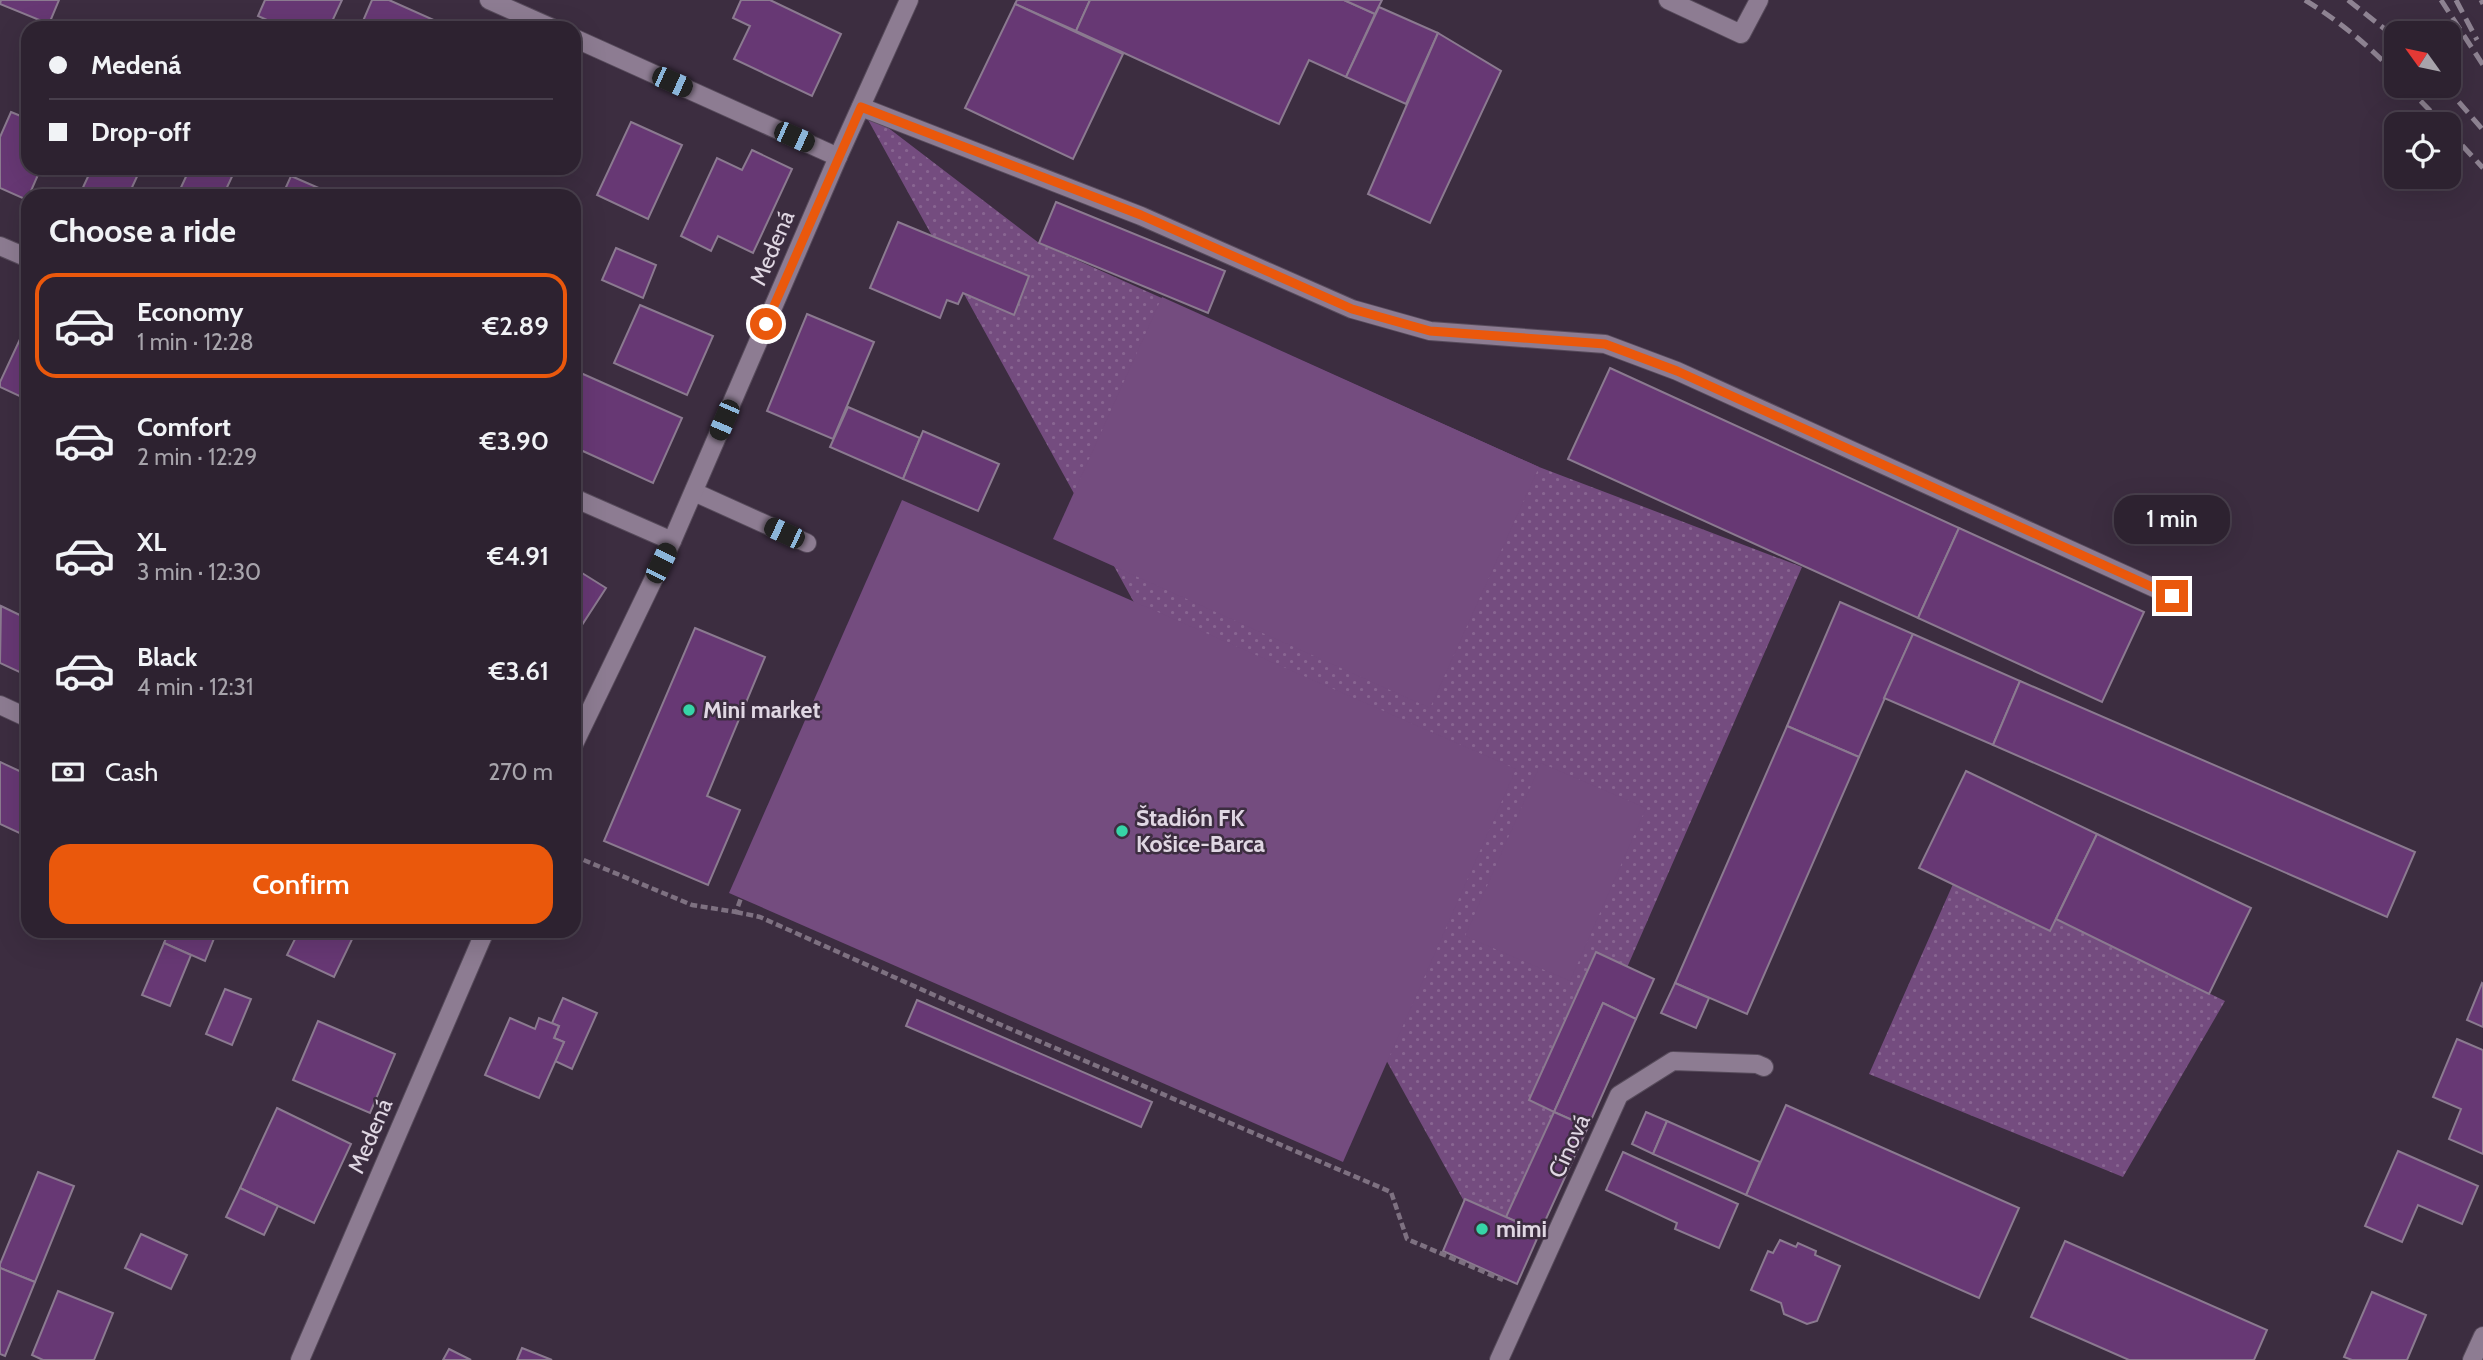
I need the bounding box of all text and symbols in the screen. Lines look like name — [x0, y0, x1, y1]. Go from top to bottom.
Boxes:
north arrow — [2384, 21, 2460, 98]
map controls — [2384, 21, 2461, 189]
text: Medená — [91, 49, 181, 81]
car — [649, 64, 696, 100]
button: locate — [2384, 112, 2461, 189]
text: Drop-off — [91, 116, 191, 148]
car — [771, 119, 818, 155]
street label: Medená — [744, 206, 800, 290]
text: Choose a ride — [49, 211, 236, 250]
icon: car — [53, 294, 116, 357]
text: Economy — [137, 296, 243, 328]
route start — [750, 308, 782, 340]
text: €2.89 — [482, 310, 549, 342]
text: 1 min · 12:28 — [137, 328, 254, 356]
car — [707, 397, 742, 443]
icon: car — [53, 409, 116, 472]
text: Comfort — [137, 411, 231, 443]
text: €3.90 — [480, 425, 549, 457]
text: 2 min · 12:29 — [137, 443, 257, 471]
callout: 1 min — [2114, 494, 2230, 544]
text: 1 min — [2146, 505, 2198, 533]
car — [761, 515, 808, 551]
icon: car — [53, 524, 116, 587]
text: XL — [137, 526, 166, 558]
text: €4.91 — [487, 540, 549, 572]
car — [643, 540, 680, 586]
text: 3 min · 12:30 — [137, 558, 261, 586]
route end — [2156, 580, 2188, 612]
icon: car — [53, 639, 116, 702]
text: Black — [137, 641, 197, 673]
text: €3.61 — [489, 655, 549, 687]
text: 4 min · 12:31 — [137, 673, 253, 701]
place label: Mini market — [703, 696, 820, 724]
marker: Mini market — [681, 702, 697, 718]
icon: cash — [49, 753, 87, 791]
text: Cash — [105, 756, 158, 788]
text: 270 m — [488, 758, 553, 786]
place label: Štadión FK Košice-Barca — [1136, 804, 1266, 858]
marker: Štadión FK Košice-Barca — [1114, 823, 1130, 839]
button: Confirm — [49, 844, 553, 924]
street label: Medená — [342, 1094, 398, 1178]
street label: Cínová — [1542, 1110, 1596, 1182]
place label: mimi — [1496, 1215, 1547, 1243]
marker: mimi — [1474, 1221, 1490, 1237]

